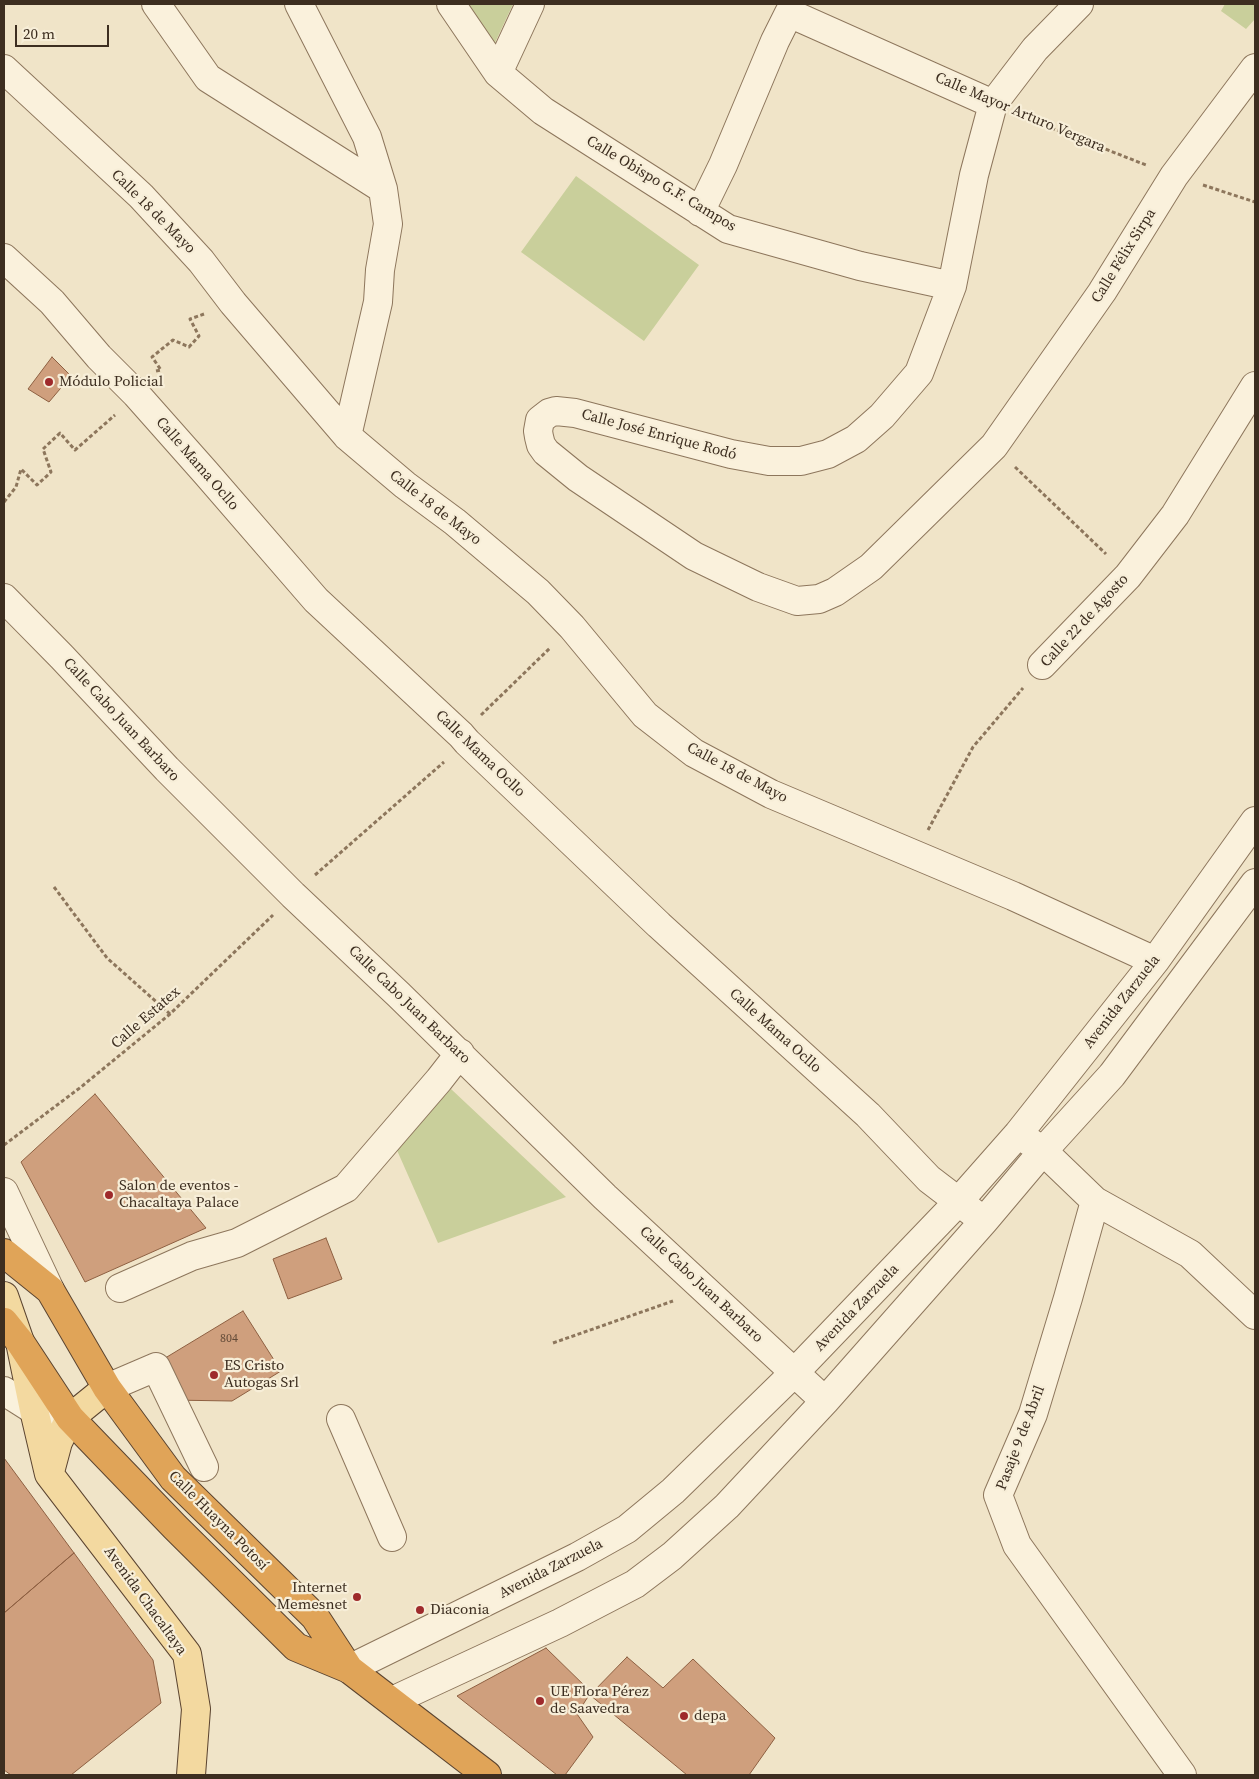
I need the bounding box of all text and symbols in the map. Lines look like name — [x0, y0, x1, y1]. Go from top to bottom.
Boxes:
scale bar — [18, 15, 111, 47]
text: 20 m — [23, 23, 55, 44]
street label: Calle Mayor Arturo Vergara — [932, 69, 1108, 157]
street label: Calle Obispo G.F. Campos — [583, 132, 739, 236]
street label: Calle 18 de Mayo — [107, 166, 199, 258]
street label: Calle Félix Sirpa — [1088, 205, 1160, 307]
place label: Módulo Policial — [59, 373, 163, 391]
marker: Módulo Policial — [43, 376, 55, 388]
street label: Calle José Enrique Rodó — [579, 406, 739, 464]
street label: Calle Mama Ocllo — [152, 414, 242, 514]
street label: Calle 18 de Mayo — [385, 467, 485, 549]
street label: Calle 22 de Agosto — [1037, 571, 1133, 671]
street label: Calle Cabo Juan Barbaro — [59, 654, 183, 786]
street label: Calle Mama Ocllo — [431, 707, 529, 801]
street label: Calle 18 de Mayo — [683, 739, 791, 807]
street label: Calle Cabo Juan Barbaro — [344, 942, 474, 1068]
street label: Avenida Zarzuela — [1080, 952, 1164, 1052]
street label: Calle Estatex — [108, 983, 184, 1053]
street label: Calle Mama Ocllo — [725, 985, 825, 1077]
place label: Salon de eventos - Chacaltaya Palace — [119, 1177, 239, 1212]
marker: Salon de eventos - Chacaltaya Palace — [103, 1189, 115, 1201]
street label: Calle Cabo Juan Barbaro — [635, 1223, 767, 1347]
street label: Avenida Zarzuela — [811, 1261, 903, 1355]
house number: 804 — [220, 1332, 238, 1346]
place label: ES Cristo Autogas Srl — [224, 1357, 299, 1392]
marker: ES Cristo Autogas Srl — [208, 1369, 220, 1381]
street label: Pasaje 9 de Abril — [993, 1383, 1049, 1493]
street label: Calle Huayna Potosí — [164, 1467, 272, 1575]
street label: Avenida Zarzuela — [496, 1535, 606, 1603]
street label: Avenida Chacaltaya — [100, 1543, 190, 1659]
place label: Internet Memesnet — [277, 1579, 347, 1614]
marker: Internet Memesnet — [351, 1591, 363, 1603]
place label: Diaconia — [430, 1601, 490, 1619]
marker: Diaconia — [414, 1604, 426, 1616]
place label: UE Flora Pérez de Saavedra — [550, 1683, 649, 1718]
marker: UE Flora Pérez de Saavedra — [534, 1695, 546, 1707]
place label: depa — [694, 1707, 726, 1725]
marker: depa — [678, 1710, 690, 1722]

